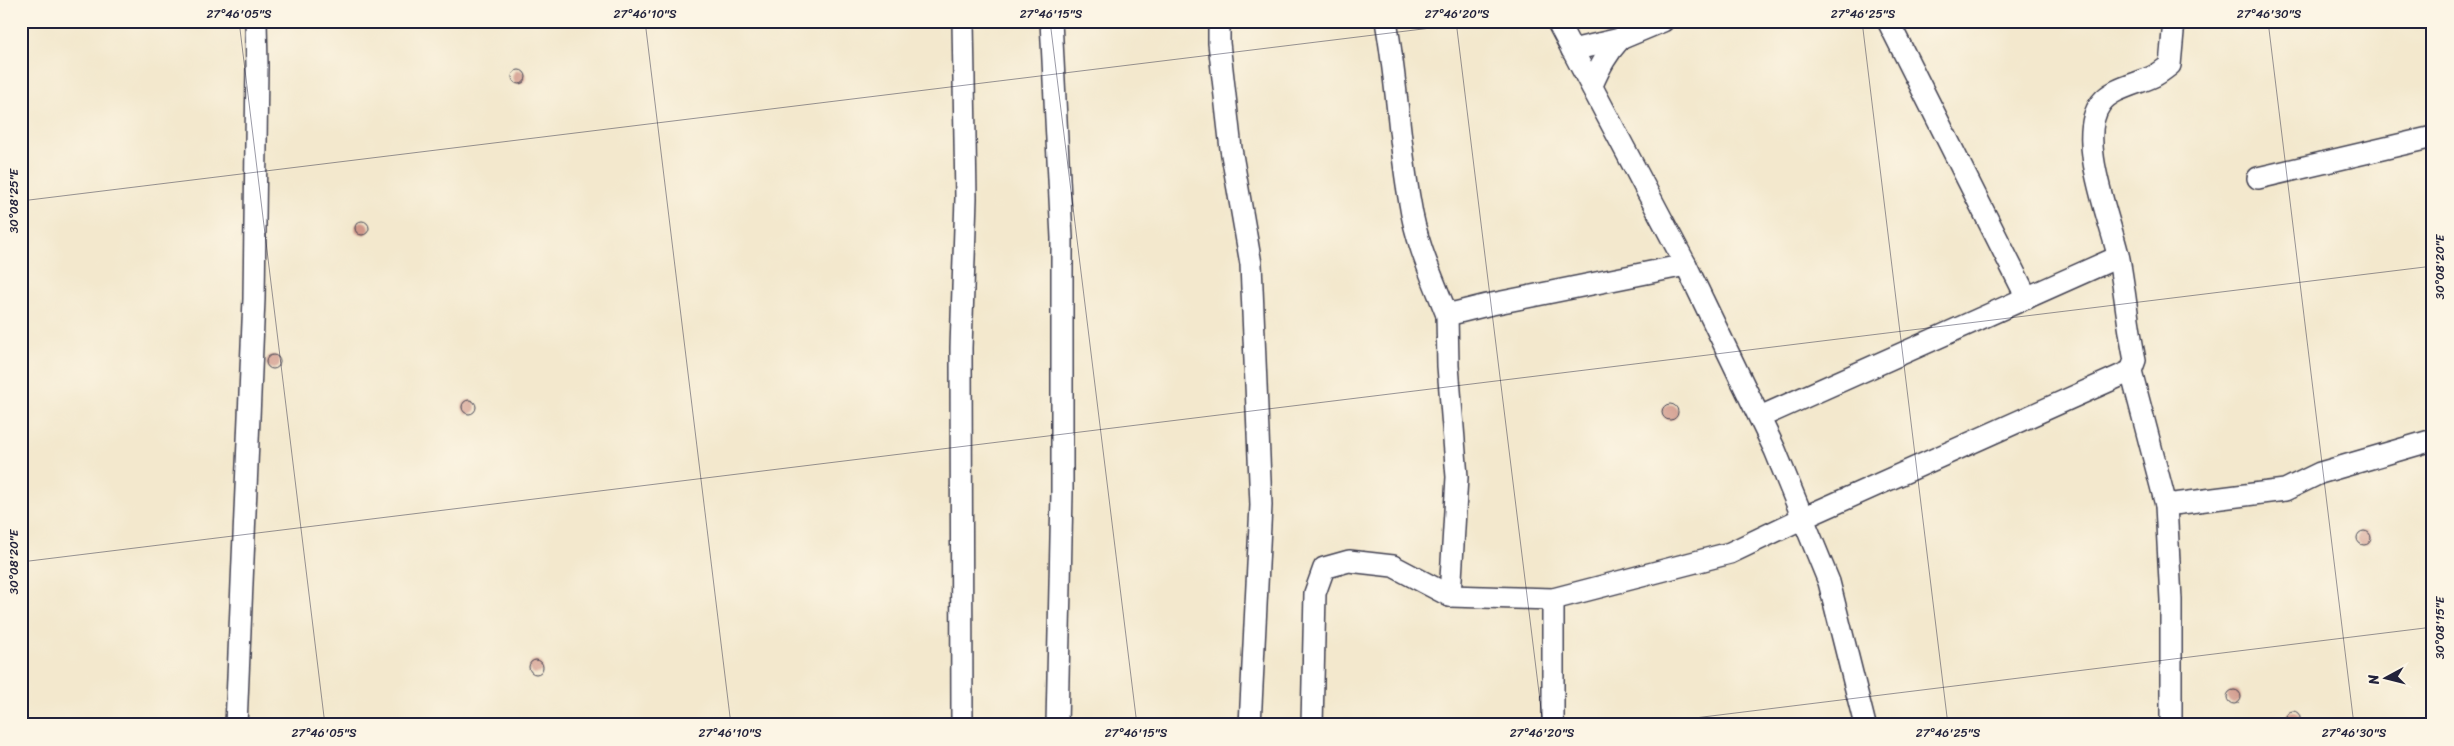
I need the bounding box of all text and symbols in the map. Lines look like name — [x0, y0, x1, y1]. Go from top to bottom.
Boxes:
text: 27°46'05"S — [206, 3, 272, 25]
text: 27°46'10"S — [614, 3, 677, 25]
text: 27°46'15"S — [1020, 3, 1083, 25]
text: 27°46'20"S — [1425, 3, 1490, 25]
text: 27°46'25"S — [1831, 3, 1896, 25]
text: 27°46'30"S — [2237, 3, 2302, 25]
text: 30°08'25"E — [3, 167, 25, 233]
text: 30°08'20"E — [2429, 233, 2451, 299]
text: 30°08'20"E — [3, 528, 25, 594]
text: 30°08'15"E — [2429, 595, 2451, 659]
north arrow — [2362, 654, 2412, 704]
text: N — [2361, 673, 2387, 687]
text: 27°46'05"S — [291, 722, 357, 744]
text: 27°46'10"S — [699, 722, 762, 744]
text: 27°46'15"S — [1105, 722, 1168, 744]
text: 27°46'20"S — [1510, 722, 1575, 744]
text: 27°46'25"S — [1916, 722, 1981, 744]
text: 27°46'30"S — [2322, 722, 2387, 744]

